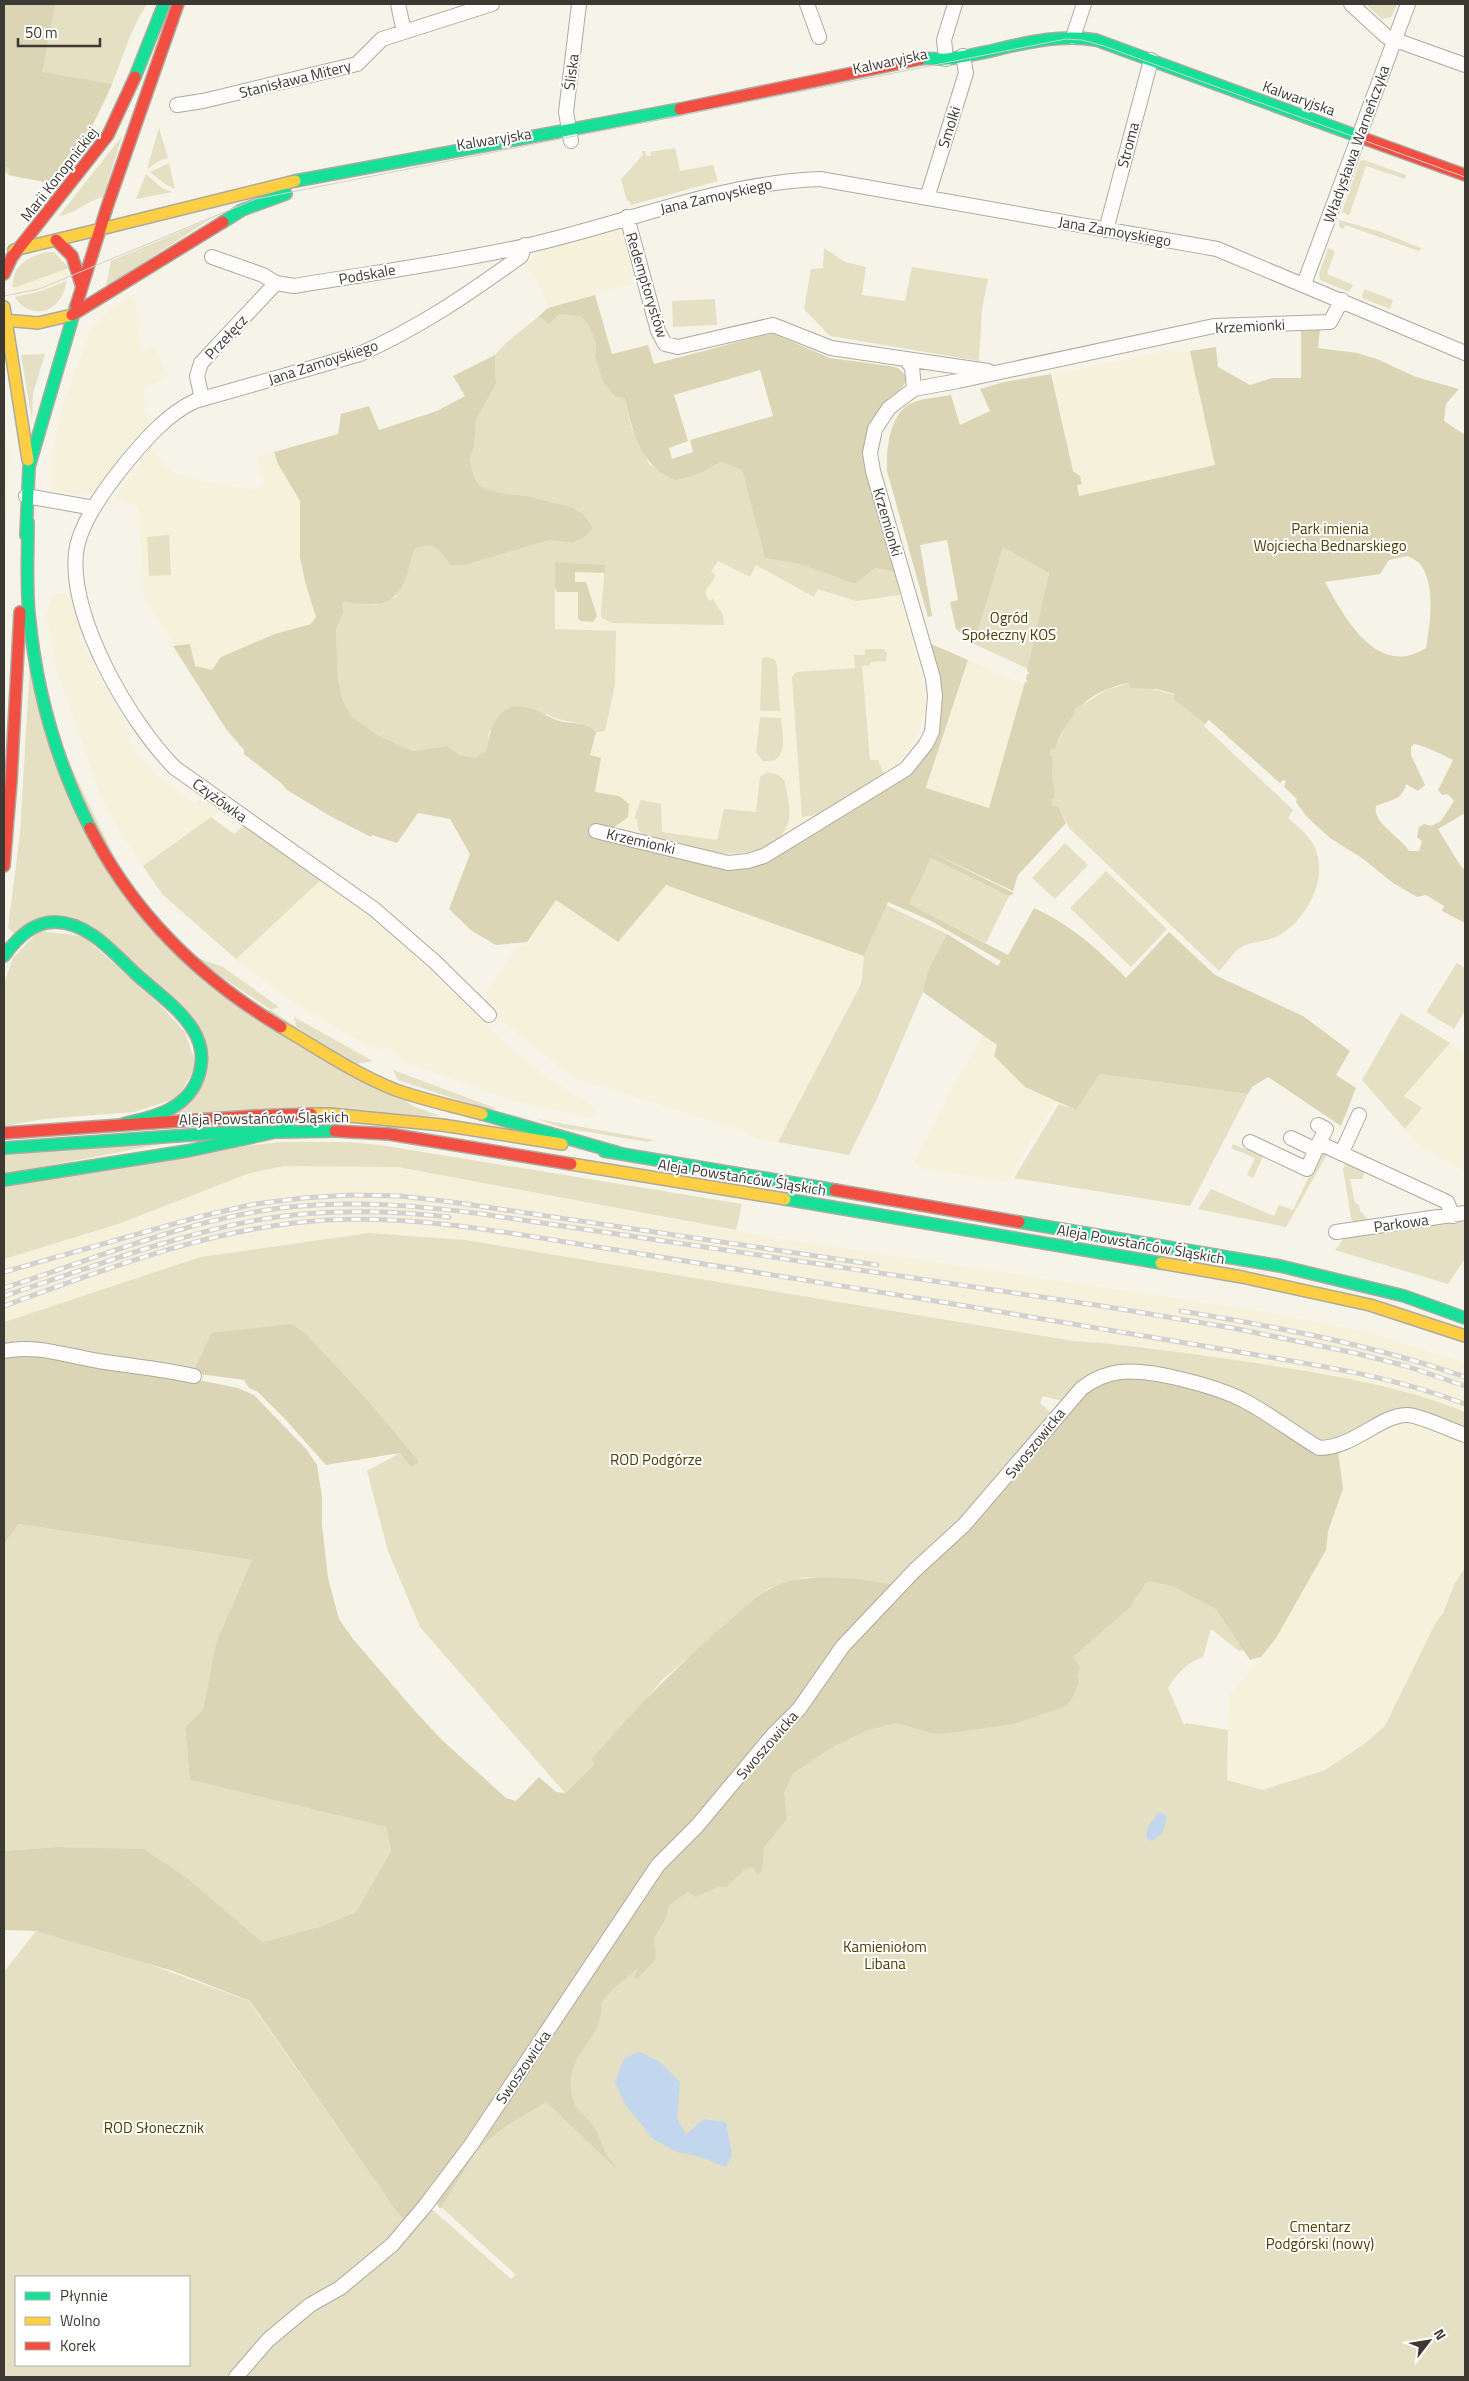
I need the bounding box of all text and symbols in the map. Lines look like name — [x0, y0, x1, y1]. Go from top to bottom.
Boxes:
scale bar — [18, 15, 100, 47]
text: 50 m — [25, 21, 58, 44]
street label: Kalwaryjska — [851, 42, 930, 80]
street label: Śliska — [557, 52, 585, 92]
street label: Stanisława Mitery — [237, 54, 353, 104]
street label: Władysława Warneńczyka — [1317, 61, 1395, 226]
street label: Kalwaryjska — [1259, 74, 1339, 122]
street label: Smolki — [931, 103, 967, 151]
street label: Stroma — [1111, 119, 1145, 170]
street label: Marii Konopnickiej — [15, 122, 103, 226]
street label: Kalwaryjska — [455, 122, 534, 156]
street label: Jana Zamoyskiego — [658, 172, 774, 220]
street label: Jana Zamoyskiego — [1057, 210, 1173, 252]
street label: Redemptorystów — [620, 229, 674, 341]
street label: Podskale — [337, 258, 397, 290]
street label: Przełęcz — [199, 309, 253, 365]
street label: Krzemionki — [1214, 313, 1286, 339]
street label: Jana Zamoyskiego — [265, 333, 381, 391]
street label: Krzemionki — [867, 485, 909, 559]
park label: Park imienia Wojciecha Bednarskiego — [1253, 517, 1407, 557]
park label: Ogród Społeczny KOS — [962, 606, 1056, 646]
street label: Czyżówka — [188, 772, 253, 828]
street label: Krzemionki — [604, 822, 678, 860]
street label: Aleja Powstańców Śląskich — [179, 1105, 349, 1131]
street label: Aleja Powstańców Śląskich — [656, 1152, 828, 1202]
street label: Parkowa — [1372, 1208, 1430, 1238]
street label: Aleja Powstańców Śląskich — [1055, 1218, 1227, 1270]
street label: Swoszowicka — [999, 1402, 1071, 1483]
park label: ROD Podgórze — [610, 1448, 702, 1471]
street label: Swoszowicka — [731, 1705, 804, 1785]
park label: Kamieniołom Libana — [843, 1935, 927, 1975]
street label: Swoszowicka — [490, 2025, 557, 2109]
park label: ROD Słonecznik — [104, 2116, 204, 2139]
park label: Cmentarz Podgórski (nowy) — [1266, 2215, 1374, 2255]
legend — [15, 2276, 190, 2366]
text: Płynnie — [60, 2284, 108, 2307]
text: Wolno — [60, 2309, 100, 2332]
north arrow — [1404, 2316, 1454, 2366]
text: N — [1429, 2324, 1452, 2344]
text: Korek — [60, 2334, 96, 2357]

